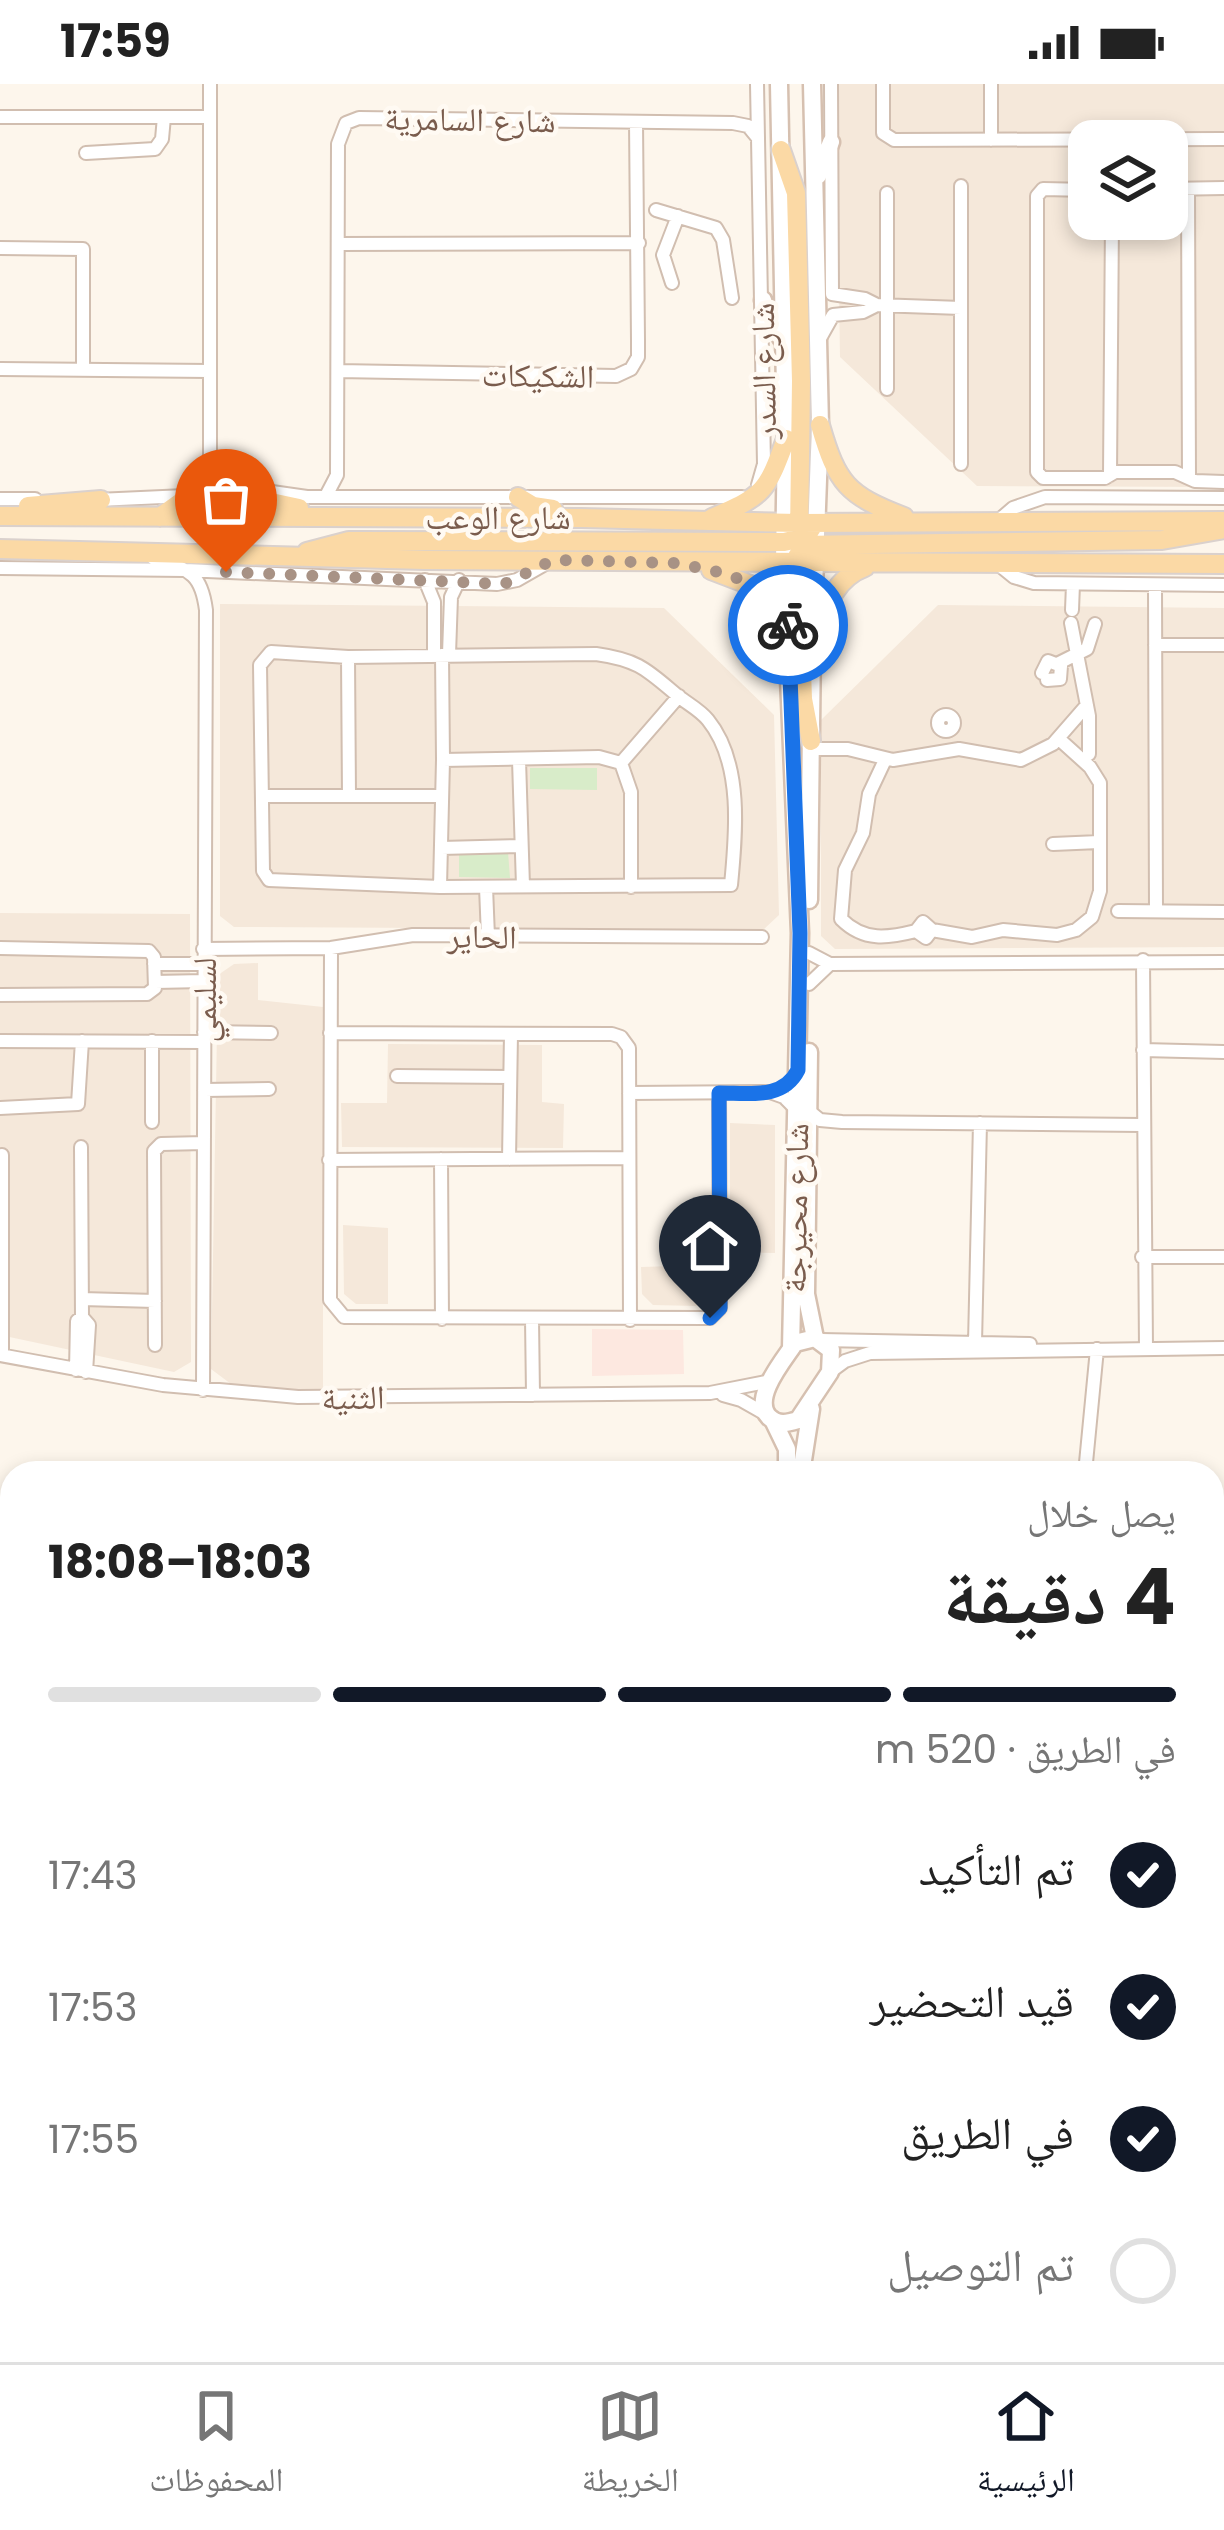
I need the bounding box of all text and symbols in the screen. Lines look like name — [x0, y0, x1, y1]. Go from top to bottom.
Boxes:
text: 17:59 — [60, 10, 171, 73]
street label: شارع السامرية — [384, 95, 556, 144]
map controls — [1068, 120, 1188, 240]
button: layers — [1068, 120, 1188, 240]
street label: شارع السدر — [739, 302, 788, 441]
street label: الشكيكات — [481, 351, 595, 400]
pin — [175, 449, 277, 572]
icon: bag — [193, 467, 259, 533]
street label: شارع الوعب — [425, 494, 571, 541]
courier — [728, 565, 848, 685]
icon: bike — [755, 592, 821, 658]
street label: الحاير — [446, 912, 517, 961]
street label: لسليمي — [181, 957, 230, 1043]
street label: شارع محيرجة — [771, 1123, 820, 1293]
pin — [659, 1195, 761, 1318]
icon: home — [677, 1213, 743, 1279]
street label: الثنية — [321, 1373, 385, 1422]
text: يصل خلال — [1027, 1486, 1176, 1541]
text: 18:03–18:08 — [48, 1531, 312, 1594]
text: 4 دقيقة — [943, 1542, 1176, 1651]
text: في الطريق · 520 m — [875, 1722, 1176, 1777]
text: تم التأكيد — [919, 1838, 1074, 1901]
icon: check — [1110, 1842, 1176, 1908]
text: 17:43 — [48, 1848, 138, 1903]
text: قيد التحضير — [870, 1970, 1074, 2033]
icon: check — [1110, 1974, 1176, 2040]
text: 17:53 — [48, 1980, 138, 2035]
text: في الطريق — [901, 2102, 1074, 2165]
icon: check — [1110, 2106, 1176, 2172]
text: 17:55 — [48, 2112, 139, 2167]
text: تم التوصيل — [887, 2234, 1074, 2297]
tab: المحفوظات — [149, 2383, 283, 2512]
tab: الخريطة — [582, 2383, 679, 2512]
tab: الرئيسية — [977, 2383, 1075, 2512]

